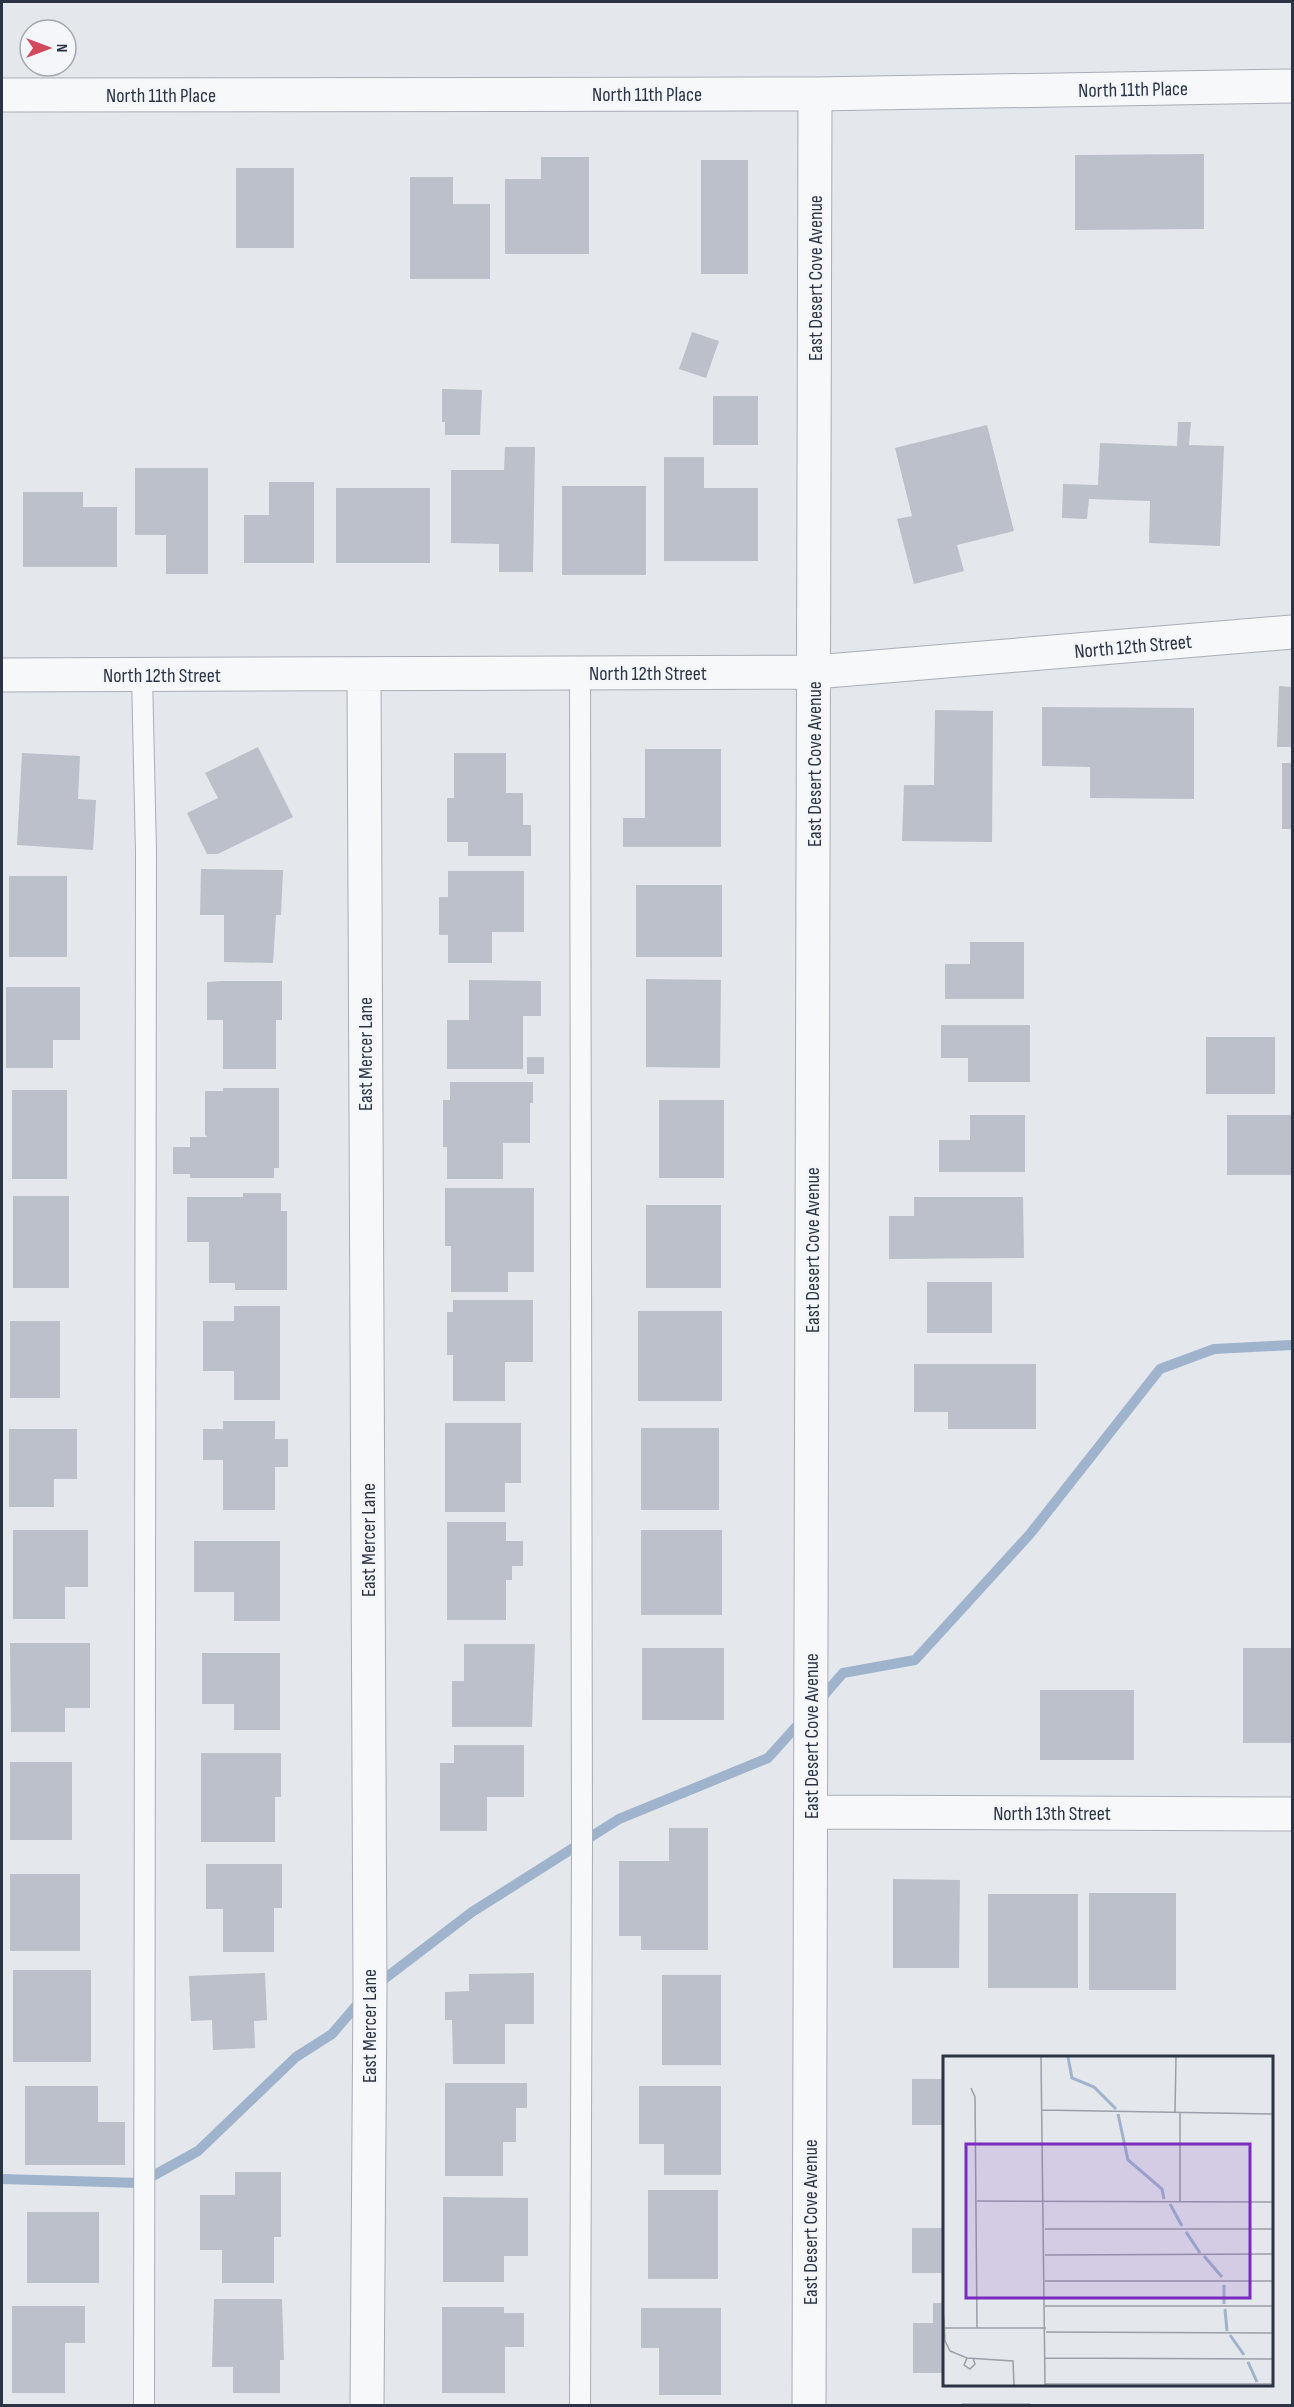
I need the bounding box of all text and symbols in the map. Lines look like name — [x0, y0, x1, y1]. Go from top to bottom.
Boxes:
north arrow — [18, 18, 78, 78]
text: N — [52, 44, 71, 52]
street label: North 11th Place — [1078, 77, 1188, 103]
street label: North 11th Place — [592, 83, 702, 107]
street label: North 11th Place — [106, 84, 216, 108]
street label: East Desert Cove Avenue — [804, 195, 828, 361]
street label: North 12th Street — [1073, 630, 1193, 664]
street label: North 12th Street — [589, 662, 707, 686]
street label: North 12th Street — [103, 664, 221, 688]
street label: East Desert Cove Avenue — [803, 681, 827, 847]
street label: East Mercer Lane — [354, 997, 378, 1111]
street label: East Desert Cove Avenue — [801, 1167, 825, 1333]
street label: East Mercer Lane — [357, 1483, 381, 1597]
street label: East Desert Cove Avenue — [800, 1653, 824, 1819]
street label: North 13th Street — [993, 1802, 1111, 1826]
street label: East Mercer Lane — [358, 1969, 382, 2083]
inset map — [943, 2056, 1273, 2386]
street label: East Desert Cove Avenue — [799, 2139, 823, 2305]

